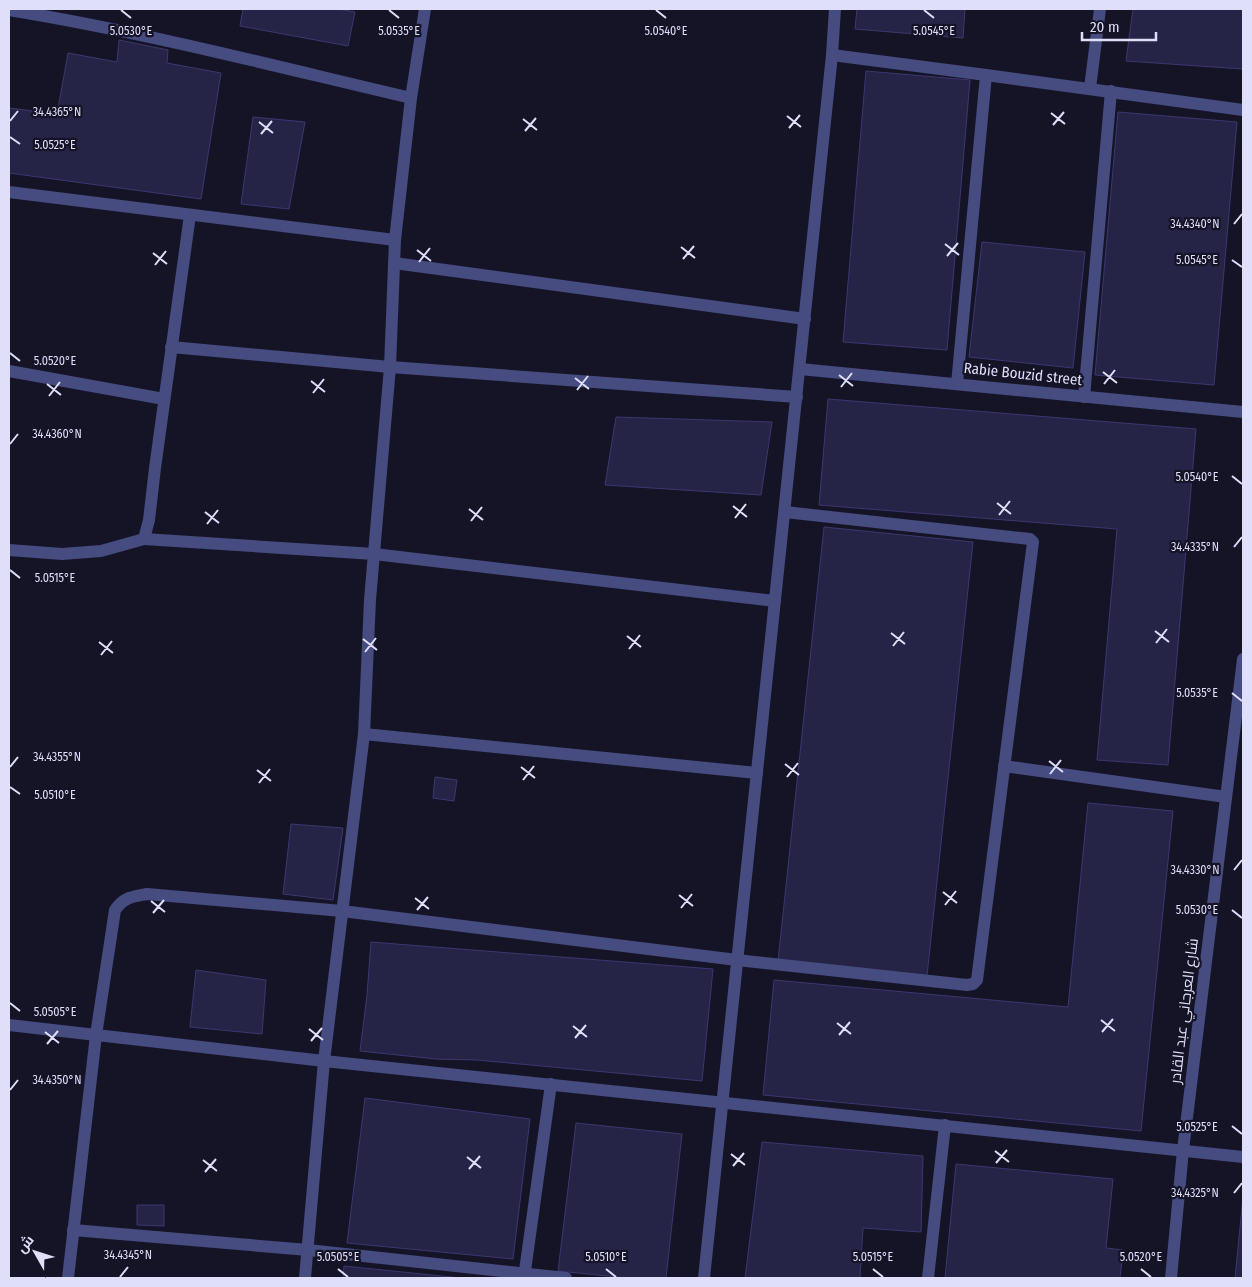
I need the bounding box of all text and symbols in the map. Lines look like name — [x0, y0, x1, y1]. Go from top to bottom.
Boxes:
scale bar — [1082, 10, 1156, 42]
text: 20 m — [1090, 18, 1120, 36]
text: 5.0530°E — [110, 24, 153, 38]
text: 5.0535°E — [378, 24, 420, 38]
text: 5.0540°E — [645, 24, 688, 38]
text: 5.0545°E — [913, 24, 955, 38]
text: 34.4365°N — [33, 105, 81, 119]
text: 5.0525°E — [34, 138, 76, 152]
text: 34.4340°N — [1170, 217, 1220, 231]
text: 5.0545°E — [1176, 253, 1218, 267]
text: 5.0520°E — [34, 354, 77, 368]
street label: Rabie Bouzid street — [963, 359, 1083, 389]
text: 34.4360°N — [32, 427, 82, 441]
text: 5.0540°E — [1176, 470, 1219, 484]
text: 34.4335°N — [1171, 540, 1219, 554]
text: 5.0515°E — [35, 571, 76, 585]
text: 5.0535°E — [1176, 686, 1218, 700]
text: 34.4355°N — [33, 750, 81, 764]
text: 5.0510°E — [34, 788, 76, 802]
text: 34.4330°N — [1171, 863, 1219, 877]
text: 5.0530°E — [1176, 903, 1219, 917]
street label: شارع العرجاني عبد القادر — [1166, 937, 1205, 1086]
text: 5.0505°E — [34, 1005, 77, 1019]
text: 34.4350°N — [32, 1073, 82, 1087]
text: 5.0525°E — [1176, 1120, 1218, 1134]
text: 34.4325°N — [1171, 1186, 1219, 1200]
north arrow — [10, 1227, 60, 1277]
text: ش — [13, 1232, 38, 1256]
text: 34.4345°N — [104, 1248, 152, 1262]
text: 5.0505°E — [317, 1250, 360, 1264]
text: 5.0510°E — [585, 1250, 627, 1264]
text: 5.0515°E — [853, 1250, 894, 1264]
text: 5.0520°E — [1120, 1250, 1163, 1264]

